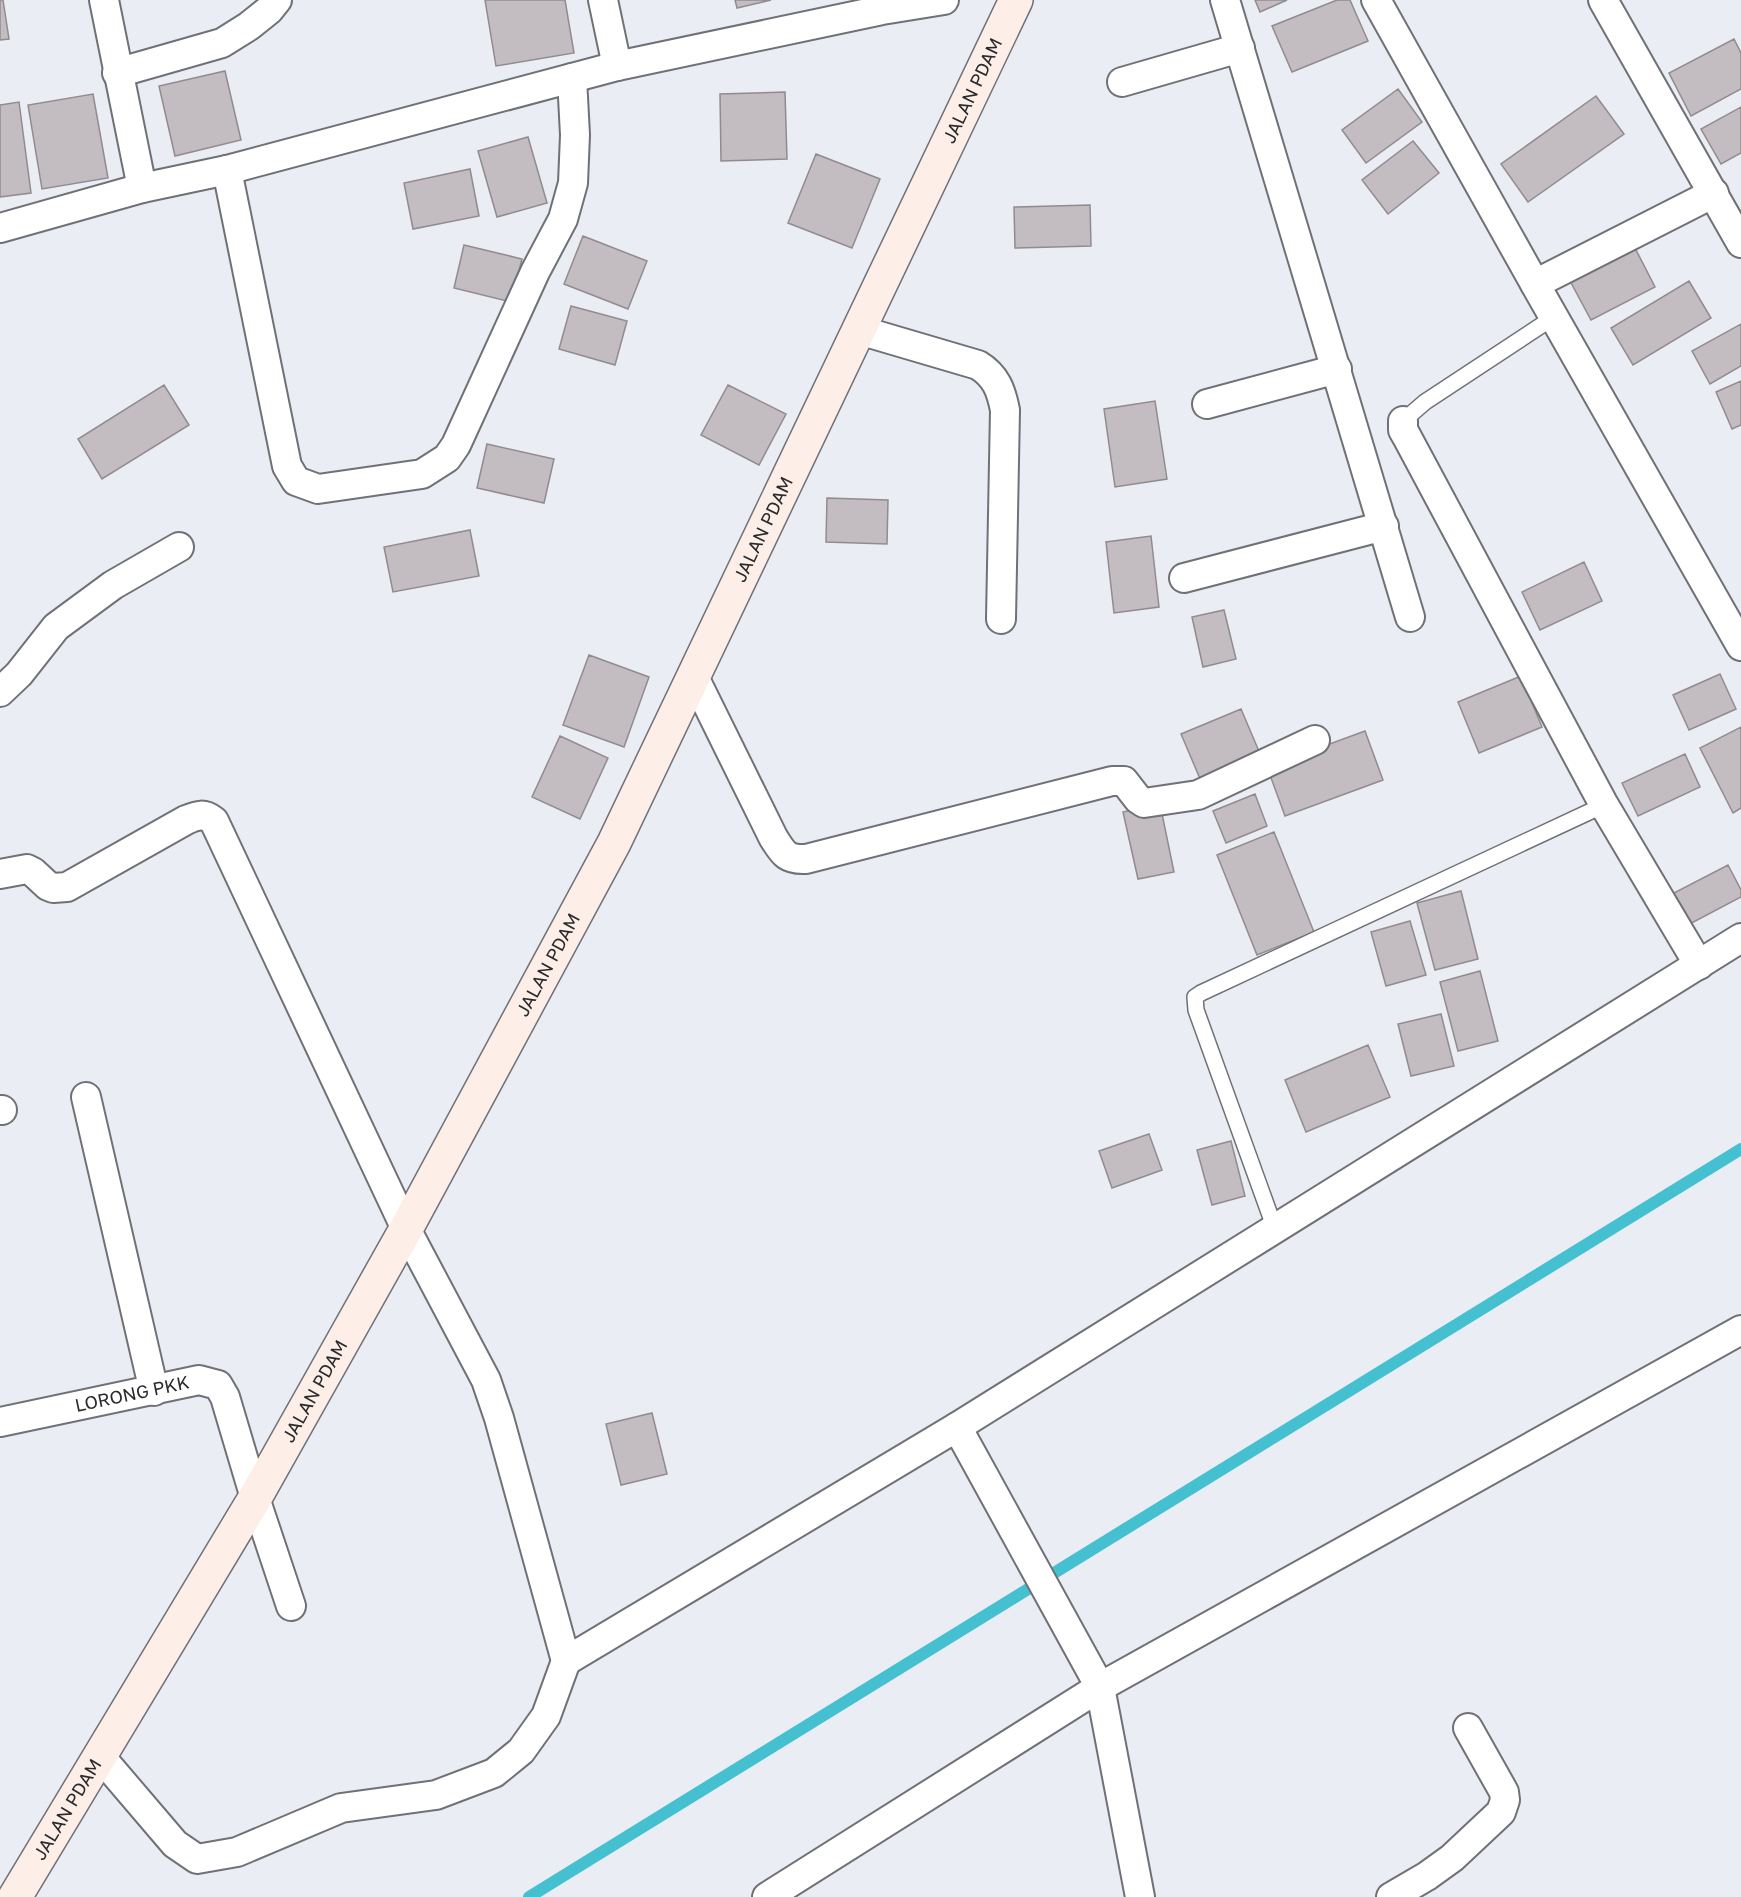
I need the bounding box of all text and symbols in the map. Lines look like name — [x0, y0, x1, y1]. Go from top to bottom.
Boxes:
street label: JALAN PDAM — [937, 34, 1006, 147]
street label: JALAN PDAM — [728, 473, 797, 585]
street label: JALAN PDAM — [511, 909, 584, 1020]
street label: JALAN PDAM — [276, 1336, 352, 1446]
street label: LORONG PKK — [73, 1370, 191, 1416]
street label: JALAN PDAM — [28, 1754, 106, 1864]

